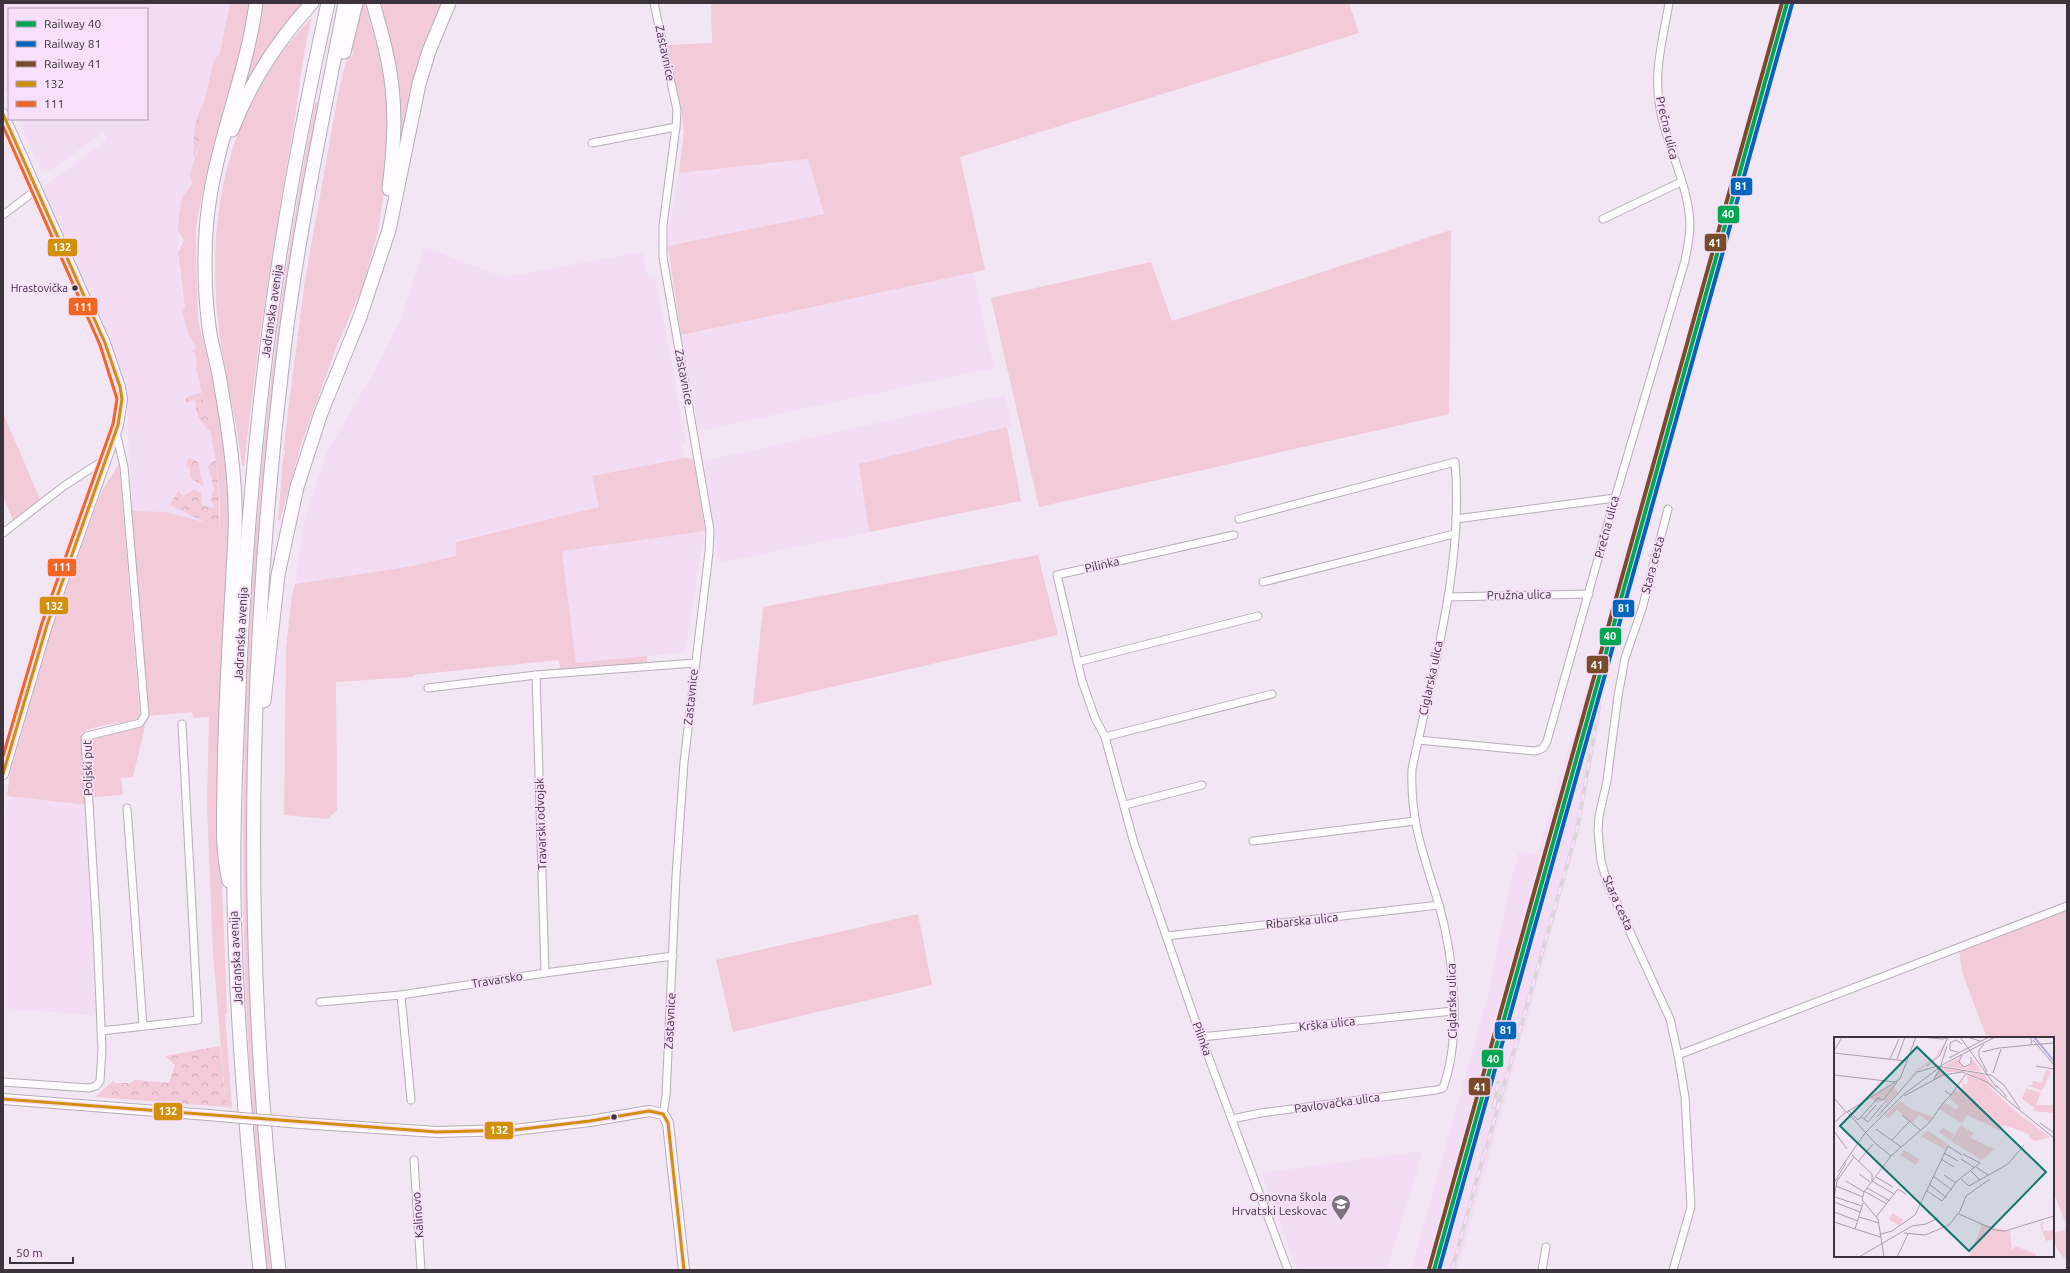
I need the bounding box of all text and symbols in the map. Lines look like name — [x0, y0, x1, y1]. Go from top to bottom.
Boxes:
legend — [8, 8, 148, 120]
text: Railway 40 — [44, 17, 101, 30]
street label: Zastavnice — [653, 24, 678, 82]
text: Railway 81 — [44, 37, 101, 50]
text: Railway 41 — [44, 57, 101, 70]
text: 132 — [44, 77, 64, 90]
street label: Prečna ulica — [1654, 95, 1681, 161]
text: 111 — [44, 97, 64, 110]
line badge: 81 — [1730, 177, 1753, 196]
text: 81 — [1735, 180, 1747, 192]
line badge: 40 — [1717, 205, 1740, 224]
text: 40 — [1722, 208, 1734, 220]
line badge: 41 — [1704, 233, 1727, 252]
text: 41 — [1709, 237, 1721, 249]
line badge: 132 — [47, 238, 78, 257]
text: 132 — [53, 241, 71, 253]
street label: Jadranska avenija — [259, 263, 285, 359]
place label: Hrastovička — [11, 282, 68, 294]
marker: Hrastovička — [70, 283, 80, 293]
line badge: 111 — [68, 297, 98, 316]
text: 111 — [74, 301, 92, 313]
street label: Zastavnice — [673, 348, 696, 406]
street label: Prečna ulica — [1592, 494, 1621, 560]
street label: Stara cesta — [1639, 535, 1666, 595]
street label: Pilinka — [1083, 554, 1121, 575]
line badge: 111 — [47, 558, 77, 577]
text: 111 — [53, 561, 71, 573]
street label: Jadranska avenija — [232, 587, 249, 681]
street label: Pružna ulica — [1487, 587, 1551, 602]
line badge: 132 — [39, 596, 69, 615]
line badge: 81 — [1612, 599, 1635, 618]
text: 132 — [45, 600, 63, 612]
text: 81 — [1618, 602, 1630, 614]
line badge: 40 — [1599, 627, 1622, 646]
text: 40 — [1604, 630, 1616, 642]
street label: Ciglarska ulica — [1416, 639, 1445, 716]
line badge: 41 — [1586, 655, 1609, 674]
text: 41 — [1591, 659, 1603, 671]
street label: Zastavnice — [681, 668, 700, 726]
street label: Poljski put — [81, 740, 94, 796]
street label: Travarski odvojak — [532, 778, 549, 870]
street label: Stara cesta — [1601, 873, 1636, 932]
street label: Ribarska ulica — [1265, 910, 1339, 931]
street label: Jadranska avenija — [227, 911, 244, 1005]
street label: Ciglarska ulica — [1444, 963, 1459, 1039]
street label: Travarsko — [470, 969, 523, 990]
street label: Zastavnice — [662, 992, 677, 1050]
street label: Krška ulica — [1298, 1014, 1356, 1033]
street label: Pilinka — [1190, 1020, 1215, 1058]
line badge: 81 — [1494, 1021, 1517, 1040]
text: 81 — [1500, 1024, 1512, 1036]
inset map — [1834, 1037, 2054, 1257]
line badge: 40 — [1481, 1049, 1504, 1068]
text: 40 — [1487, 1053, 1499, 1065]
line badge: 41 — [1468, 1077, 1491, 1096]
text: 41 — [1474, 1081, 1486, 1093]
street label: Pavlovačka ulica — [1293, 1090, 1381, 1115]
line badge: 132 — [153, 1102, 183, 1121]
text: 132 — [159, 1105, 177, 1117]
unlabelled marker — [609, 1112, 619, 1122]
line badge: 132 — [484, 1121, 514, 1140]
text: 132 — [490, 1124, 508, 1136]
place label: Osnovna škola Hrvatski Leskovac — [1232, 1190, 1327, 1217]
street label: Kalinovo — [409, 1192, 426, 1239]
school or university icon: Osnovna škola Hrvatski Leskovac — [1330, 1193, 1352, 1221]
scale bar — [10, 1239, 73, 1265]
text: 50 m — [16, 1246, 43, 1259]

